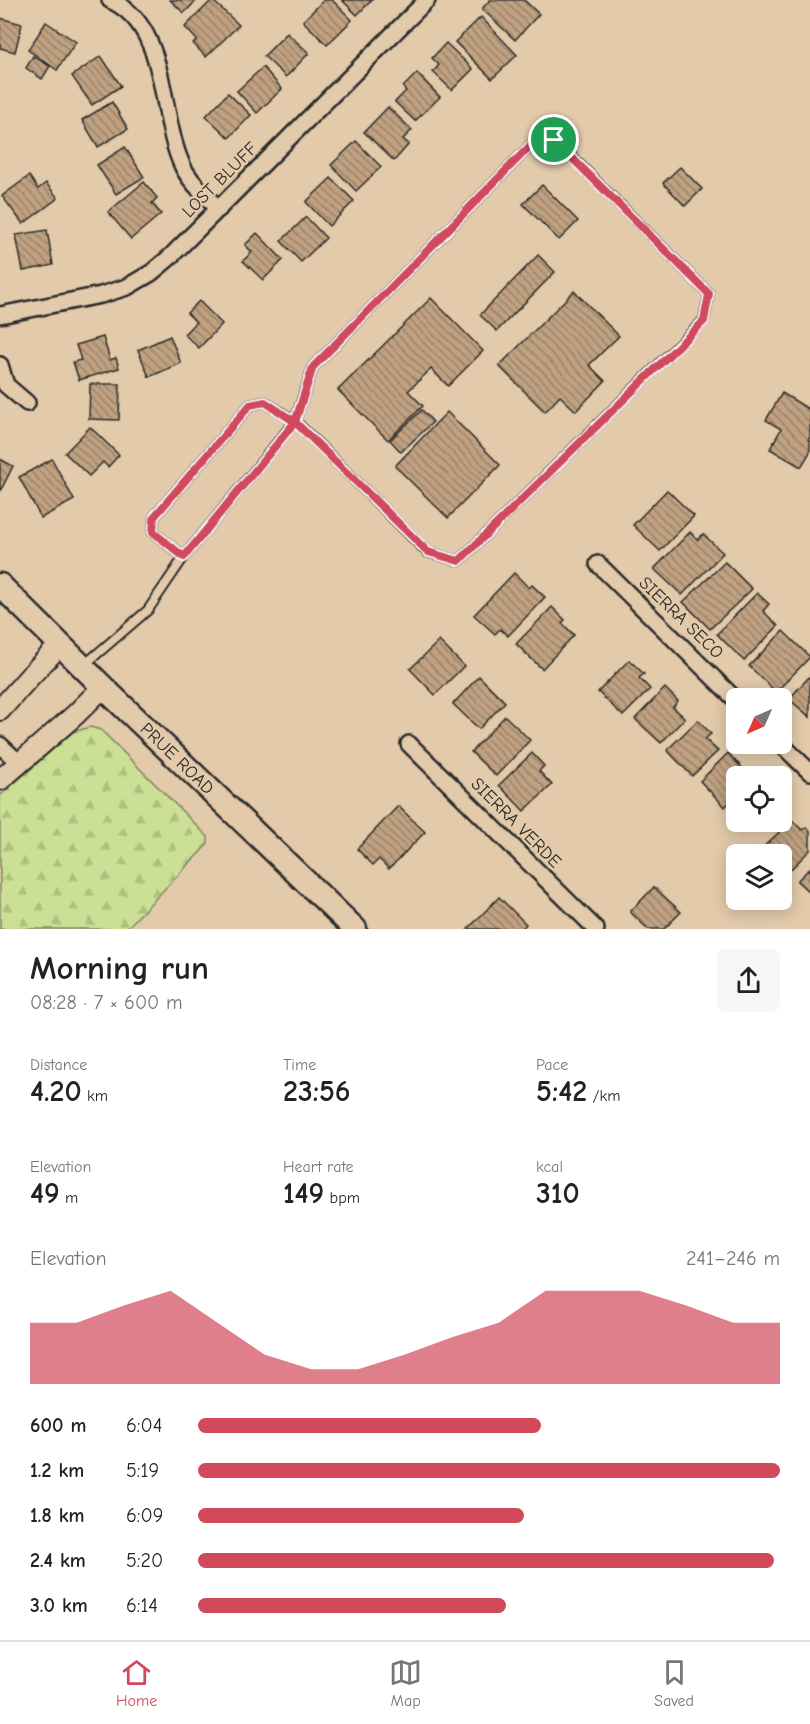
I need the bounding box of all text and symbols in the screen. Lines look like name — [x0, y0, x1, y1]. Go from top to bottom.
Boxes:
pin — [528, 114, 579, 165]
icon: arrive — [537, 123, 570, 156]
street label: LOST BLUFF — [178, 137, 263, 222]
street label: SIERRA SECO — [634, 573, 728, 663]
north arrow — [726, 688, 792, 754]
map controls — [726, 688, 792, 910]
street label: PRUE ROAD — [136, 718, 219, 799]
button: locate — [726, 766, 792, 832]
street label: SIERRA VERDE — [466, 773, 566, 873]
button: layers — [726, 844, 792, 910]
text: Morning run — [30, 949, 209, 987]
button: share — [717, 949, 780, 1012]
text: 08:28 · 7 × 600 m — [30, 991, 183, 1014]
text: Distance — [30, 1056, 87, 1074]
text: Time — [283, 1056, 316, 1074]
text: Pace — [536, 1056, 568, 1074]
text: 4.20 — [30, 1074, 82, 1109]
text: 23:56 — [283, 1074, 351, 1109]
text: 5:42 — [536, 1074, 587, 1109]
text: km — [82, 1087, 108, 1105]
text: /km — [587, 1087, 620, 1105]
text: Elevation — [30, 1158, 91, 1176]
text: Heart rate — [283, 1158, 354, 1176]
text: kcal — [536, 1158, 563, 1176]
text: 49 — [30, 1176, 60, 1211]
text: 149 — [283, 1176, 324, 1211]
text: 310 — [536, 1176, 580, 1211]
text: m — [60, 1189, 78, 1207]
text: bpm — [324, 1189, 360, 1207]
text: Elevation — [30, 1247, 107, 1270]
text: 241–246 m — [686, 1247, 780, 1270]
text: 600 m — [30, 1414, 86, 1437]
text: 6:04 — [126, 1414, 162, 1437]
text: 1.2 km — [30, 1459, 84, 1482]
text: 5:19 — [126, 1459, 159, 1482]
text: 1.8 km — [30, 1504, 85, 1527]
text: 6:09 — [126, 1504, 163, 1527]
text: 2.4 km — [30, 1549, 86, 1572]
text: 5:20 — [126, 1549, 163, 1572]
text: 3.0 km — [30, 1594, 88, 1617]
text: 6:14 — [126, 1594, 158, 1617]
tab: Home — [116, 1656, 157, 1710]
tab: Map — [389, 1656, 422, 1710]
tab: Saved — [654, 1656, 694, 1710]

